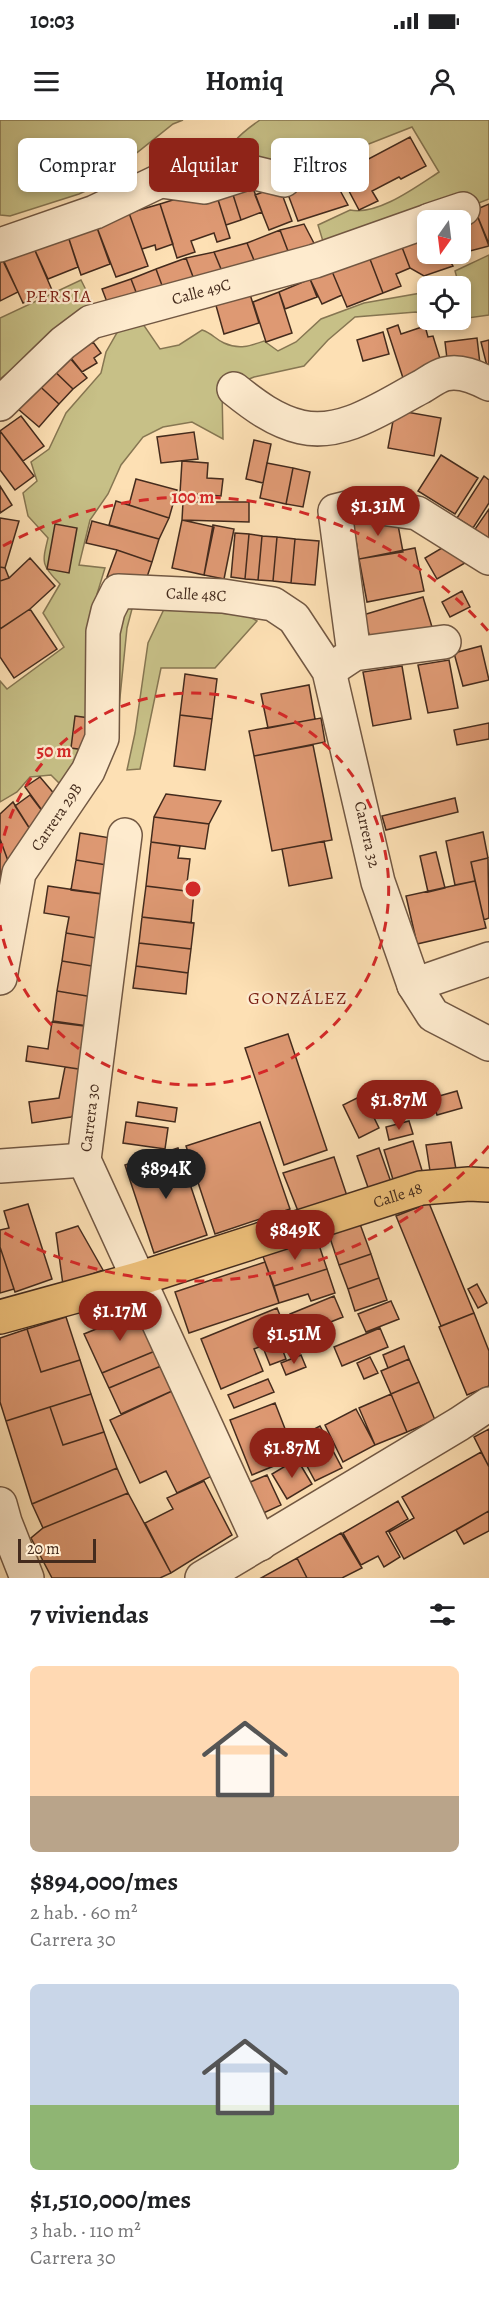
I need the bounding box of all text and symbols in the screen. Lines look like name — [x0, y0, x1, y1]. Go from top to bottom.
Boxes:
text: 10:03 — [30, 6, 75, 36]
text: Homiq — [205, 63, 284, 99]
icon: menu — [30, 65, 63, 98]
icon: person — [426, 65, 459, 98]
chip: Comprar — [18, 138, 137, 192]
chip: Alquilar — [149, 138, 259, 192]
chip: Filtros — [271, 138, 369, 192]
north arrow — [417, 210, 471, 264]
map controls — [417, 210, 471, 330]
street label: Calle 49C — [169, 273, 233, 310]
button: locate — [417, 276, 471, 330]
district label: PERSIA — [26, 284, 92, 308]
text: 100 m — [172, 485, 214, 509]
pin: $1.31M — [329, 486, 427, 537]
text: $1.31M — [351, 492, 405, 519]
street label: Calle 48C — [165, 582, 227, 607]
text: 50 m — [37, 739, 71, 763]
street label: Carrera 29B — [26, 779, 88, 856]
street label: Carrera 32 — [349, 799, 385, 870]
centre of rings — [183, 879, 203, 899]
district label: GONZÁLEZ — [248, 986, 348, 1010]
pin: $1.87M — [350, 1080, 448, 1131]
street label: Carrera 30 — [75, 1083, 105, 1153]
text: $1.87M — [371, 1086, 427, 1113]
pin: $894K — [124, 1149, 208, 1200]
text: $894K — [141, 1155, 191, 1182]
street label: Calle 48 — [370, 1177, 425, 1214]
pin: $849K — [253, 1210, 337, 1261]
text: $849K — [270, 1216, 320, 1243]
pin: $1.17M — [71, 1291, 169, 1342]
text: $1.17M — [93, 1297, 147, 1324]
pin: $1.51M — [245, 1314, 343, 1365]
text: $1.51M — [267, 1320, 321, 1347]
pin: $1.87M — [243, 1428, 341, 1479]
text: $1.87M — [264, 1434, 320, 1461]
scale bar — [18, 1536, 96, 1564]
text: 20 m — [27, 1538, 60, 1560]
text: 7 viviendas — [30, 1597, 149, 1632]
icon: filters — [426, 1598, 459, 1631]
icon: home — [191, 1705, 299, 1813]
text: $894,000/mes — [30, 1864, 178, 1899]
text: 2 hab. · 60 m² — [30, 1899, 137, 1926]
text: Carrera 30 — [30, 1926, 116, 1953]
icon: home — [191, 2023, 299, 2131]
text: $1,510,000/mes — [30, 2182, 191, 2217]
text: 3 hab. · 110 m² — [30, 2217, 141, 2244]
text: Carrera 30 — [30, 2244, 116, 2271]

